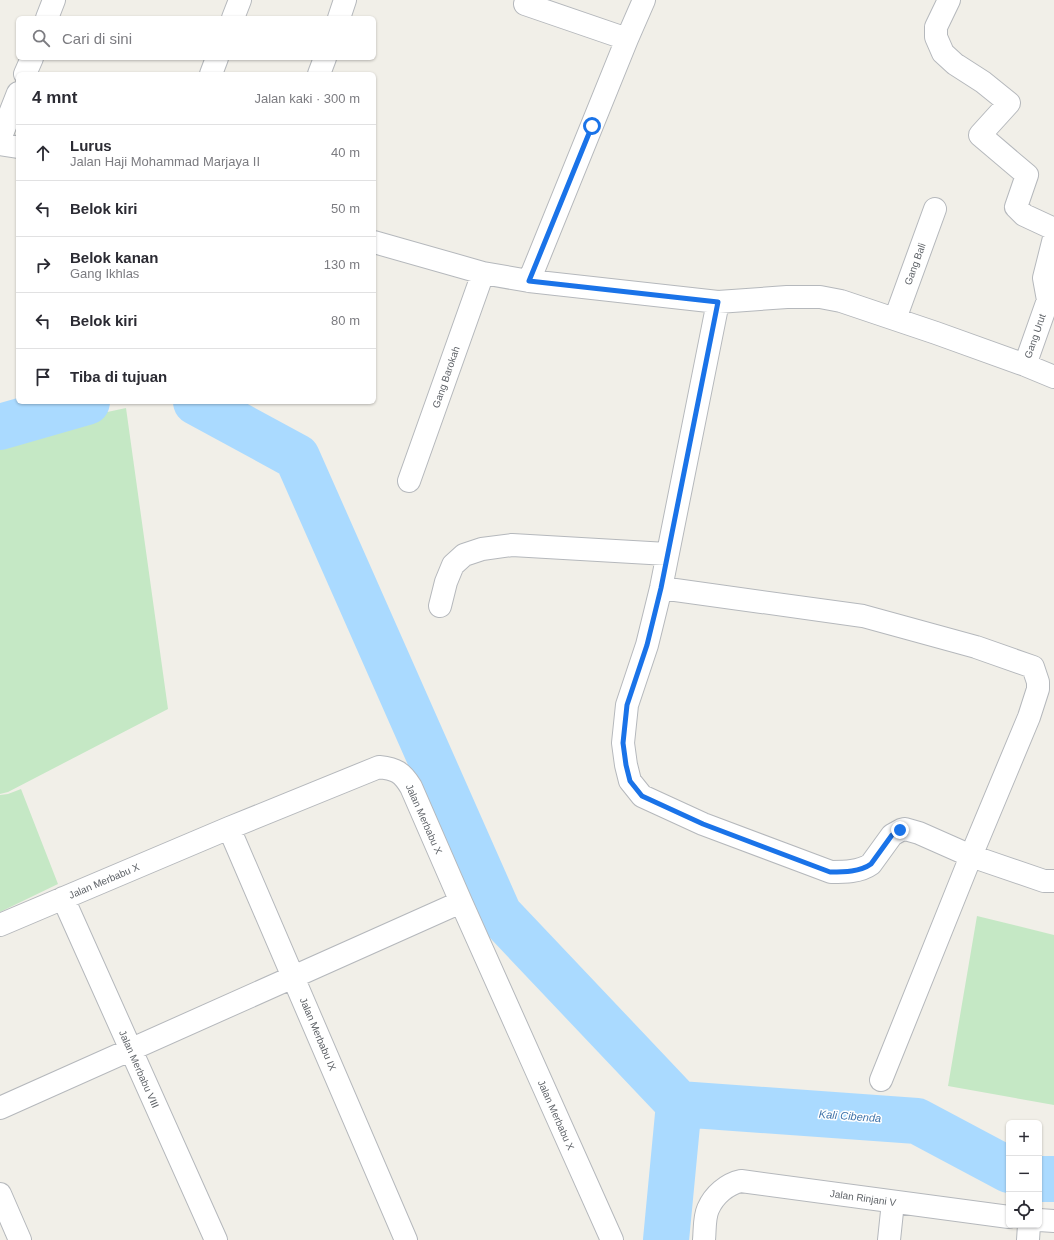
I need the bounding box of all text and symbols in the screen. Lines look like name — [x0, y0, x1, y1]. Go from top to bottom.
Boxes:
search box — [16, 16, 376, 60]
icon: search — [30, 27, 52, 49]
text: Cari di sini — [62, 30, 132, 47]
text: 4 mnt — [32, 88, 77, 107]
text: Jalan kaki · 300 m — [255, 91, 360, 106]
route start — [583, 117, 601, 135]
text: Lurus — [70, 137, 112, 154]
icon: ahead — [32, 142, 54, 164]
text: 40 m — [331, 145, 360, 160]
text: Jalan Haji Mohammad Marjaya II — [70, 154, 260, 169]
icon: left — [32, 198, 54, 220]
text: Belok kiri — [70, 200, 138, 217]
text: 50 m — [331, 201, 360, 216]
street label: Gang Bali — [902, 241, 928, 287]
text: Belok kanan — [70, 249, 158, 266]
icon: right — [32, 254, 54, 276]
text: 130 m — [324, 257, 360, 272]
text: Gang Ikhlas — [70, 266, 139, 281]
icon: left — [32, 310, 54, 332]
text: Belok kiri — [70, 312, 138, 329]
street label: Gang Urut — [1022, 312, 1048, 360]
text: 80 m — [331, 313, 360, 328]
street label: Gang Barokah — [430, 345, 462, 409]
icon: arrive — [32, 366, 54, 388]
text: Tiba di tujuan — [70, 368, 167, 385]
street label: Jalan Merbabu X — [404, 782, 445, 856]
route end — [891, 821, 909, 839]
street label: Jalan Merbabu X — [67, 861, 141, 901]
street label: Jalan Merbabu IX — [298, 996, 339, 1073]
street label: Jalan Merbabu VIII — [117, 1028, 161, 1110]
street label: Jalan Merbabu X — [536, 1078, 577, 1152]
water label: Kali Cibenda — [818, 1108, 882, 1124]
map controls — [1006, 1120, 1042, 1228]
button: + — [1006, 1120, 1042, 1156]
button: − — [1006, 1156, 1042, 1192]
street label: Jalan Rinjani V — [829, 1188, 897, 1208]
button: locate — [1006, 1192, 1042, 1228]

